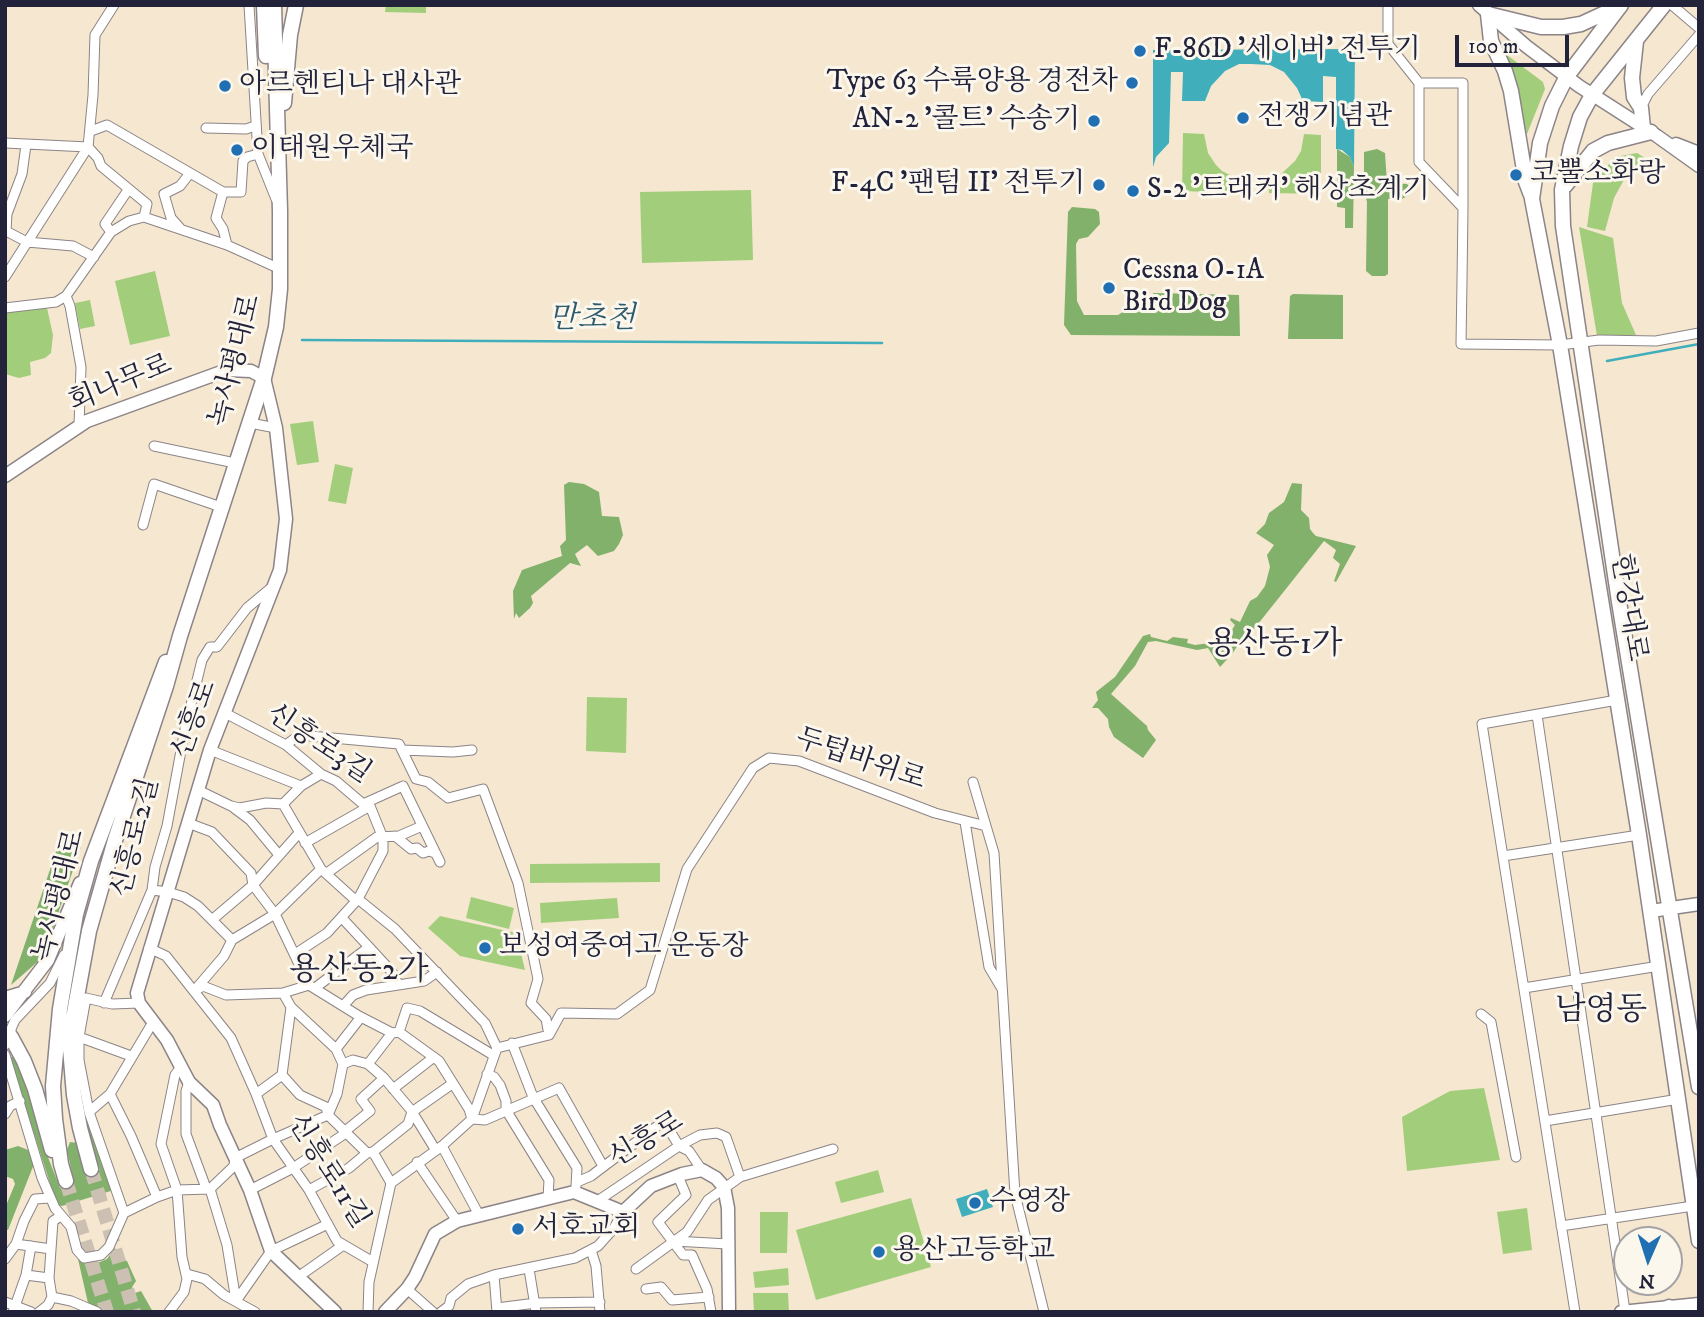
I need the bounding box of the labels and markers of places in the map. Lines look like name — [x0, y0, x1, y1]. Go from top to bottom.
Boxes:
place label: F-86D '세이버' 전투기 — [1154, 34, 1421, 68]
marker: F-86D '세이버' 전투기 — [1132, 43, 1148, 59]
place label: Type 63 수륙양용 경전차 — [827, 66, 1118, 100]
place label: 아르헨티나 대사관 — [239, 69, 461, 103]
marker: Type 63 수륙양용 경전차 — [1124, 75, 1140, 91]
marker: 아르헨티나 대사관 — [217, 78, 233, 94]
place label: 전쟁기념관 — [1257, 101, 1392, 135]
place label: AN-2 '콜트' 수송기 — [853, 104, 1080, 138]
marker: 전쟁기념관 — [1235, 110, 1251, 126]
marker: AN-2 '콜트' 수송기 — [1086, 113, 1102, 129]
place label: 이태원우체국 — [251, 133, 413, 167]
marker: 이태원우체국 — [229, 142, 245, 158]
place label: 코뿔소화랑 — [1530, 158, 1665, 192]
marker: 코뿔소화랑 — [1508, 167, 1524, 183]
place label: F-4C '팬텀 II' 전투기 — [831, 168, 1085, 202]
place label: S-2 '트래커' 해상초계기 — [1147, 174, 1430, 208]
marker: F-4C '팬텀 II' 전투기 — [1091, 177, 1107, 193]
marker: S-2 '트래커' 해상초계기 — [1125, 183, 1141, 199]
place label: Cessna O-1A Bird Dog — [1123, 255, 1264, 321]
marker: Cessna O-1A Bird Dog — [1101, 280, 1117, 296]
place label: 보성여중여고 운동장 — [499, 931, 748, 965]
marker: 보성여중여고 운동장 — [477, 940, 493, 956]
place label: 수영장 — [989, 1186, 1070, 1220]
marker: 수영장 — [967, 1195, 983, 1211]
place label: 서호교회 — [532, 1212, 640, 1246]
marker: 서호교회 — [510, 1221, 526, 1237]
place label: 용산고등학교 — [893, 1235, 1055, 1269]
marker: 용산고등학교 — [871, 1244, 887, 1260]

